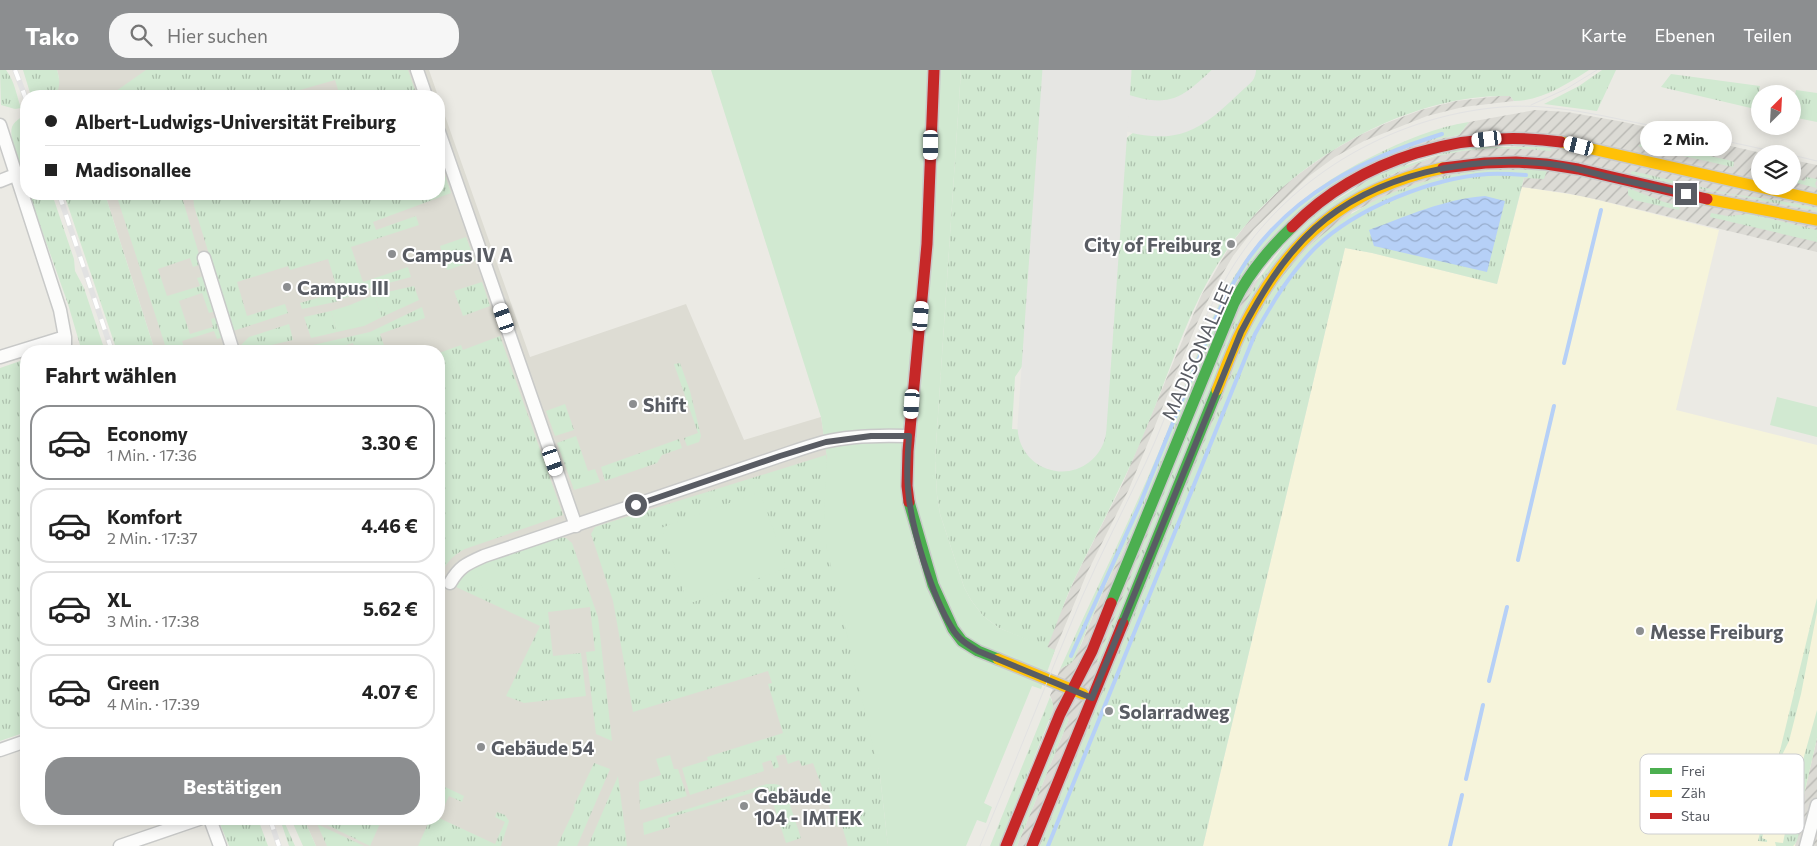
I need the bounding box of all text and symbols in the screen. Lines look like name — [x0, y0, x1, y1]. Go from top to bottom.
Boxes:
search box — [109, 13, 459, 58]
text: Tako — [25, 21, 79, 50]
icon: search — [127, 21, 155, 49]
text: Hier suchen — [167, 24, 268, 47]
text: Karte — [1581, 24, 1626, 46]
text: Ebenen — [1654, 24, 1715, 46]
text: Teilen — [1743, 24, 1792, 46]
north arrow — [1751, 85, 1801, 135]
map controls — [1751, 85, 1801, 195]
text: Albert-Ludwigs-Universität Freiburg — [75, 110, 396, 133]
callout: 2 Min. — [1640, 122, 1732, 156]
text: 2 Min. — [1663, 129, 1709, 148]
car — [923, 130, 938, 160]
car — [1471, 130, 1502, 148]
car — [1562, 135, 1595, 157]
button: layers — [1751, 145, 1801, 195]
text: Madisonallee — [75, 158, 191, 181]
route end — [1675, 183, 1697, 205]
place label: City of Freiburg — [1084, 233, 1222, 256]
marker: City of Freiburg — [1225, 238, 1237, 250]
place label: Campus IV A — [402, 243, 513, 266]
marker: Campus IV A — [386, 248, 398, 260]
place label: Campus III — [297, 276, 389, 299]
street label: MADISONALLEE — [1156, 278, 1238, 424]
marker: Campus III — [281, 281, 293, 293]
car — [912, 300, 929, 332]
car — [492, 301, 515, 335]
text: Fahrt wählen — [45, 361, 177, 388]
car — [903, 389, 920, 419]
place label: Shift — [643, 393, 687, 416]
marker: Shift — [627, 398, 639, 410]
icon: car — [47, 420, 92, 465]
text: Economy — [107, 422, 188, 445]
text: 3.30 € — [361, 431, 418, 454]
car — [541, 444, 564, 478]
text: 1 Min. · 17:36 — [107, 445, 197, 464]
route start — [625, 494, 647, 516]
icon: car — [47, 503, 92, 548]
text: Komfort — [107, 505, 182, 528]
text: 4.46 € — [361, 514, 418, 537]
text: 2 Min. · 17:37 — [107, 528, 198, 547]
icon: car — [47, 586, 92, 631]
text: XL — [107, 588, 132, 611]
text: 5.62 € — [363, 597, 418, 620]
text: 3 Min. · 17:38 — [107, 611, 199, 630]
place label: Messe Freiburg — [1650, 620, 1784, 643]
marker: Messe Freiburg — [1634, 625, 1646, 637]
icon: car — [47, 669, 92, 714]
text: Green — [107, 671, 159, 694]
text: 4.07 € — [362, 680, 418, 703]
text: 4 Min. · 17:39 — [107, 694, 200, 713]
place label: Solarradweg — [1119, 700, 1230, 723]
marker: Solarradweg — [1103, 705, 1115, 717]
place label: Gebäude 54 — [491, 736, 595, 759]
marker: Gebäude 54 — [475, 741, 487, 753]
legend — [1640, 754, 1804, 834]
button: Bestätigen — [45, 757, 420, 815]
text: Frei — [1681, 762, 1705, 779]
place label: Gebäude 104 - IMTEK — [754, 784, 863, 829]
text: Zäh — [1681, 784, 1706, 801]
marker: Gebäude 104 - IMTEK — [738, 800, 750, 812]
text: Stau — [1681, 807, 1710, 824]

